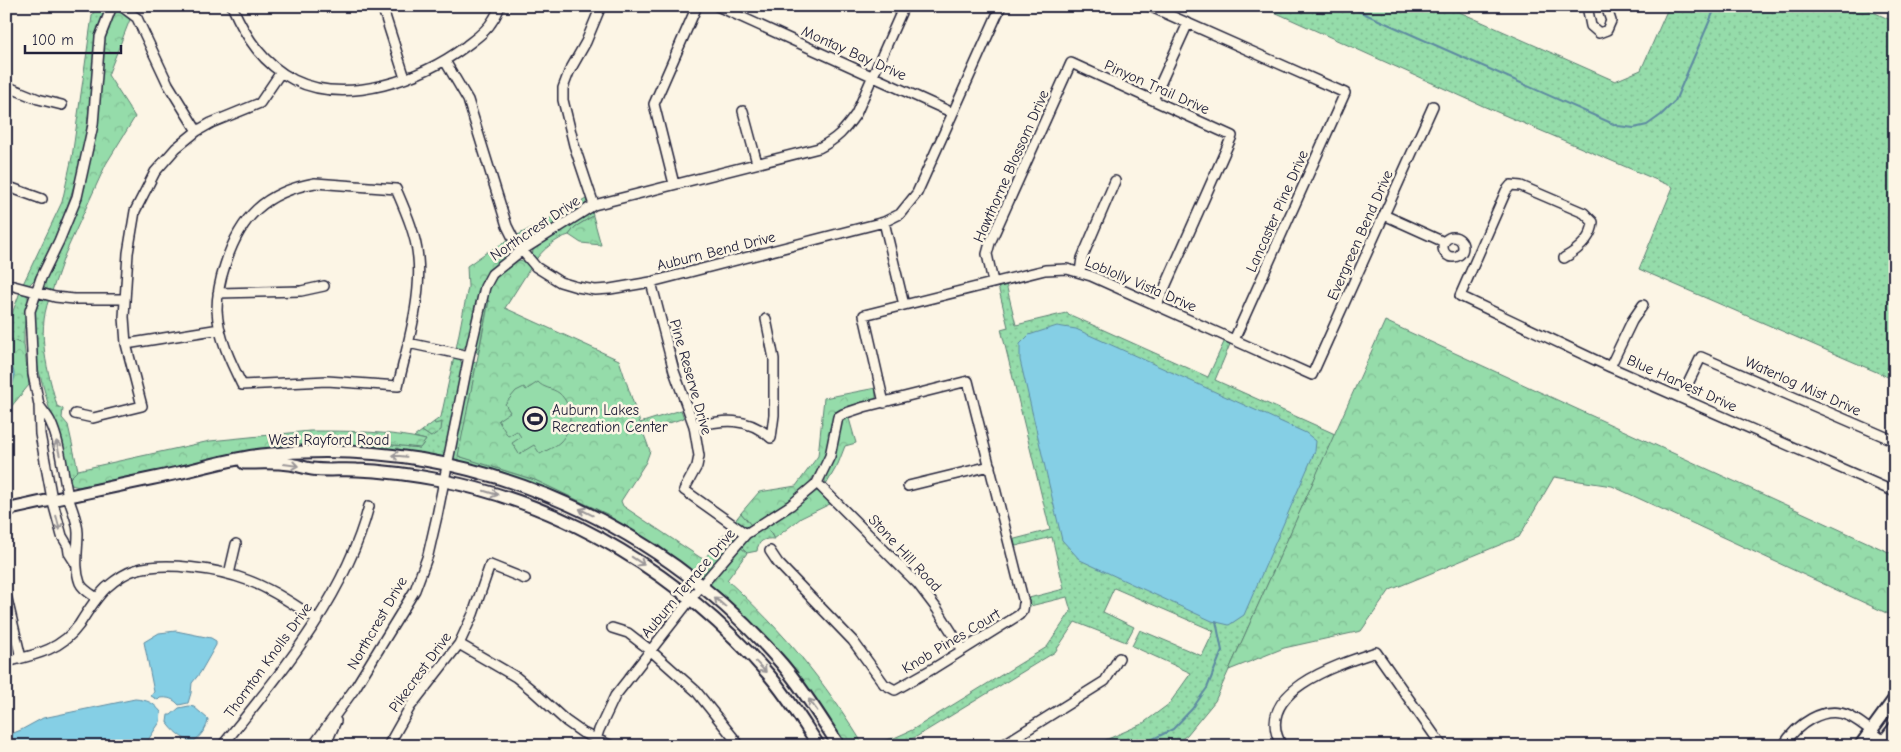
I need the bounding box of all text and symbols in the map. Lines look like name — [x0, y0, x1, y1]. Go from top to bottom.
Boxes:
scale bar — [25, 22, 121, 54]
street label: Montay Bay Drive — [799, 22, 910, 84]
text: 100 m — [32, 31, 74, 49]
street label: Pinyon Trail Drive — [1102, 56, 1213, 118]
street label: Hawthorne Blossom Drive — [969, 86, 1053, 245]
street label: Lancaster Pine Drive — [1242, 147, 1312, 275]
street label: Evergreen Bend Drive — [1323, 167, 1397, 303]
street label: Northcrest Drive — [487, 191, 584, 265]
street label: Auburn Bend Drive — [655, 227, 778, 274]
street label: Loblolly Vista Drive — [1083, 252, 1200, 316]
street label: Pine Reserve Drive — [666, 317, 716, 437]
street label: Blue Harvest Drive — [1624, 351, 1740, 416]
street label: Waterlog Mist Drive — [1742, 352, 1864, 420]
place label: Auburn Lakes Recreation Center — [552, 401, 668, 436]
sports icon: Auburn Lakes Recreation Center — [522, 406, 548, 432]
street label: West Rayford Road — [269, 431, 389, 449]
one-way arrow — [53, 441, 63, 457]
one-way arrow — [391, 451, 407, 461]
one-way arrow — [283, 460, 299, 470]
one-way arrow — [483, 489, 499, 499]
one-way arrow — [579, 507, 594, 517]
street label: Stone Hill Road — [865, 511, 945, 595]
one-way arrow — [54, 515, 63, 531]
street label: Auburn Terrace Drive — [637, 524, 739, 641]
one-way arrow — [631, 556, 645, 566]
street label: Northcrest Drive — [343, 573, 411, 673]
one-way arrow — [713, 596, 726, 607]
street label: Thornton Knolls Drive — [220, 599, 316, 721]
street label: Knob Pines Court — [899, 604, 1004, 677]
street label: Pikecrest Drive — [385, 628, 455, 716]
one-way arrow — [755, 660, 767, 673]
one-way arrow — [808, 698, 818, 712]

